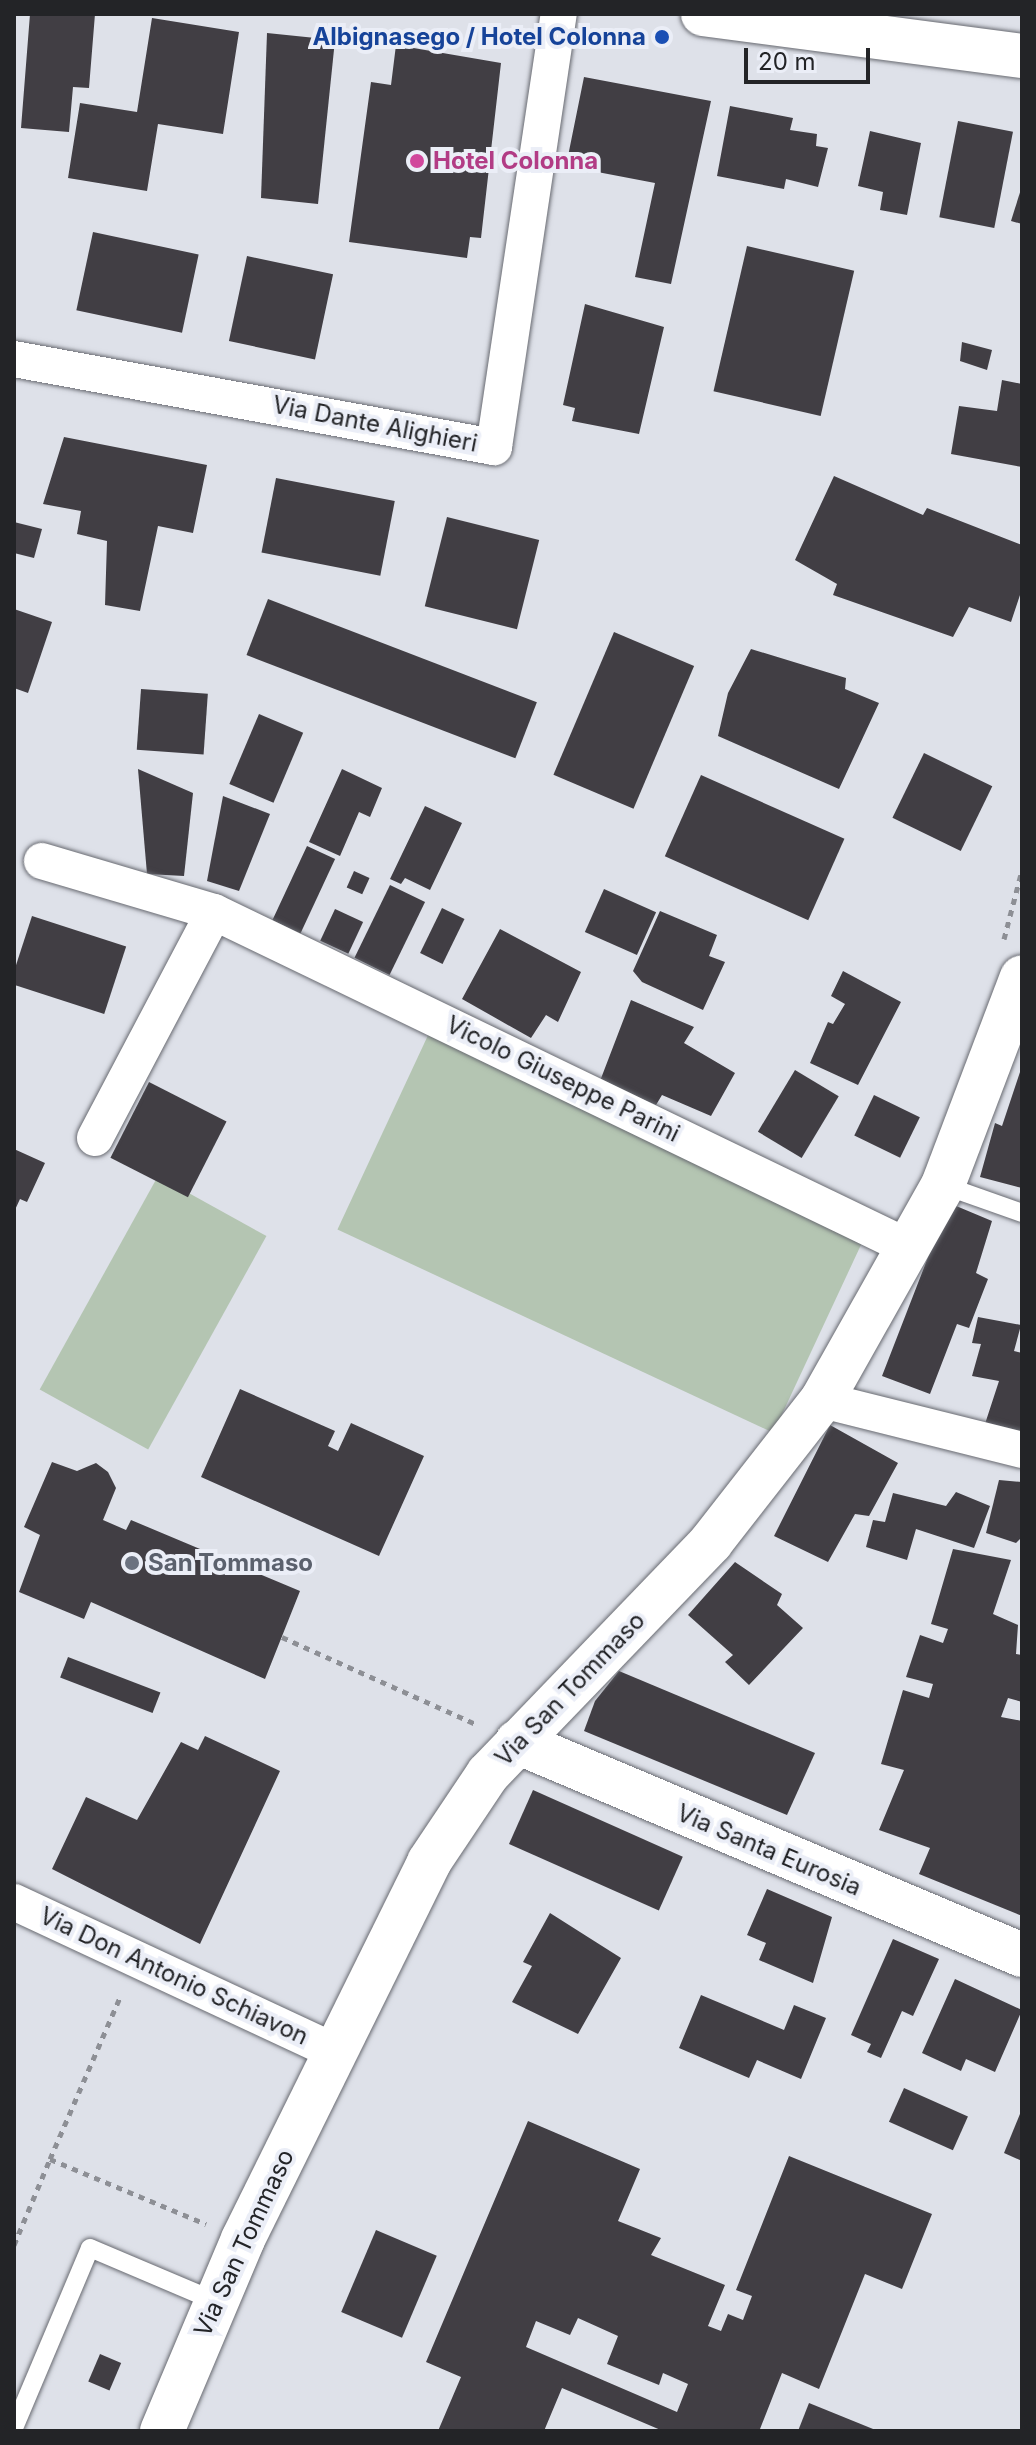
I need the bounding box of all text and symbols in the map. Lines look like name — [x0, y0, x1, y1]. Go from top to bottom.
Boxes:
place label: Albignasego / Hotel Colonna — [312, 23, 646, 51]
marker: Albignasego / Hotel Colonna — [653, 28, 671, 46]
scale bar — [748, 32, 874, 82]
text: 20 m — [758, 47, 816, 76]
place label: Hotel Colonna — [433, 147, 598, 175]
marker: Hotel Colonna — [408, 152, 426, 170]
street label: Via Dante Alighieri — [270, 390, 480, 458]
street label: Vicolo Giuseppe Parini — [442, 1010, 684, 1148]
place label: San Tommaso — [148, 1549, 313, 1577]
marker: San Tommaso — [123, 1554, 141, 1572]
street label: Via San Tommaso — [489, 1606, 651, 1772]
street label: Via Santa Eurosia — [672, 1798, 866, 1902]
street label: Via Don Antonio Schiavon — [35, 1901, 313, 2051]
street label: Via San Tommaso — [188, 2145, 300, 2341]

